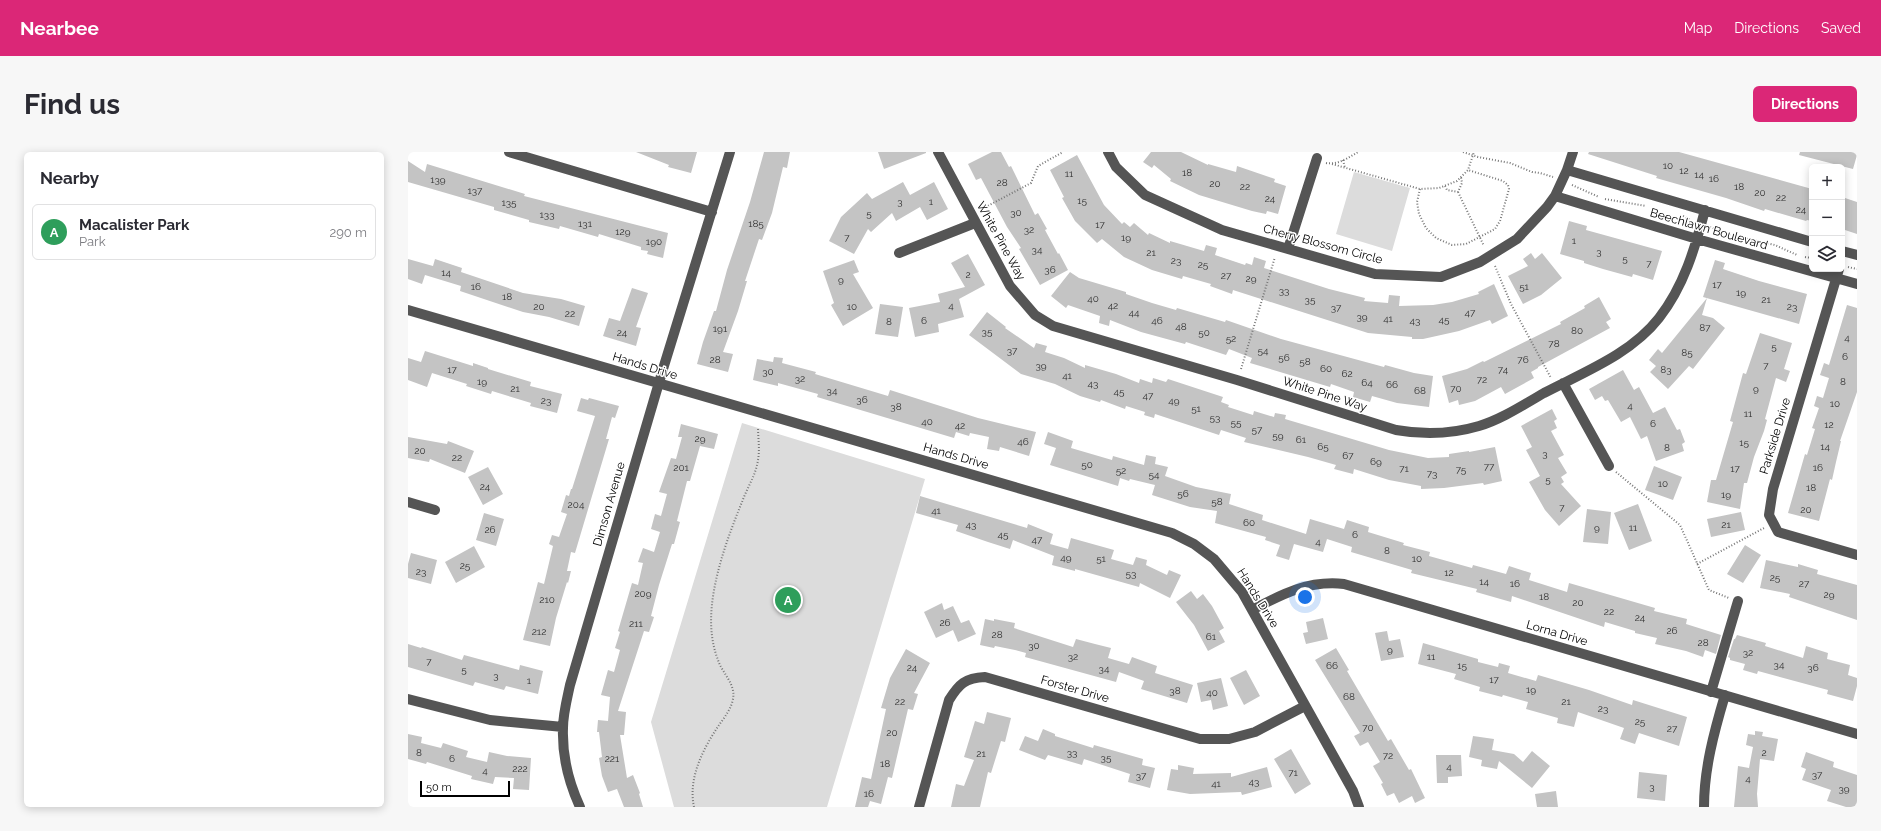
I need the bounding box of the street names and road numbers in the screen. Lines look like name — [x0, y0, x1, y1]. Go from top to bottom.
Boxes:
street label: White Pine Way — [974, 199, 1029, 283]
street label: Beechlawn Boulevard — [1649, 205, 1769, 253]
street label: Cherry Blossom Circle — [1262, 221, 1384, 267]
street label: Hands Drive — [611, 349, 679, 383]
street label: White Pine Way — [1281, 374, 1369, 414]
street label: Parkside Drive — [1757, 396, 1793, 476]
street label: Hands Drive — [922, 440, 990, 472]
street label: Dimson Avenue — [590, 460, 628, 548]
street label: Hands Drive — [1234, 566, 1282, 630]
street label: Lorna Drive — [1525, 618, 1589, 648]
street label: Forster Drive — [1039, 673, 1111, 705]

